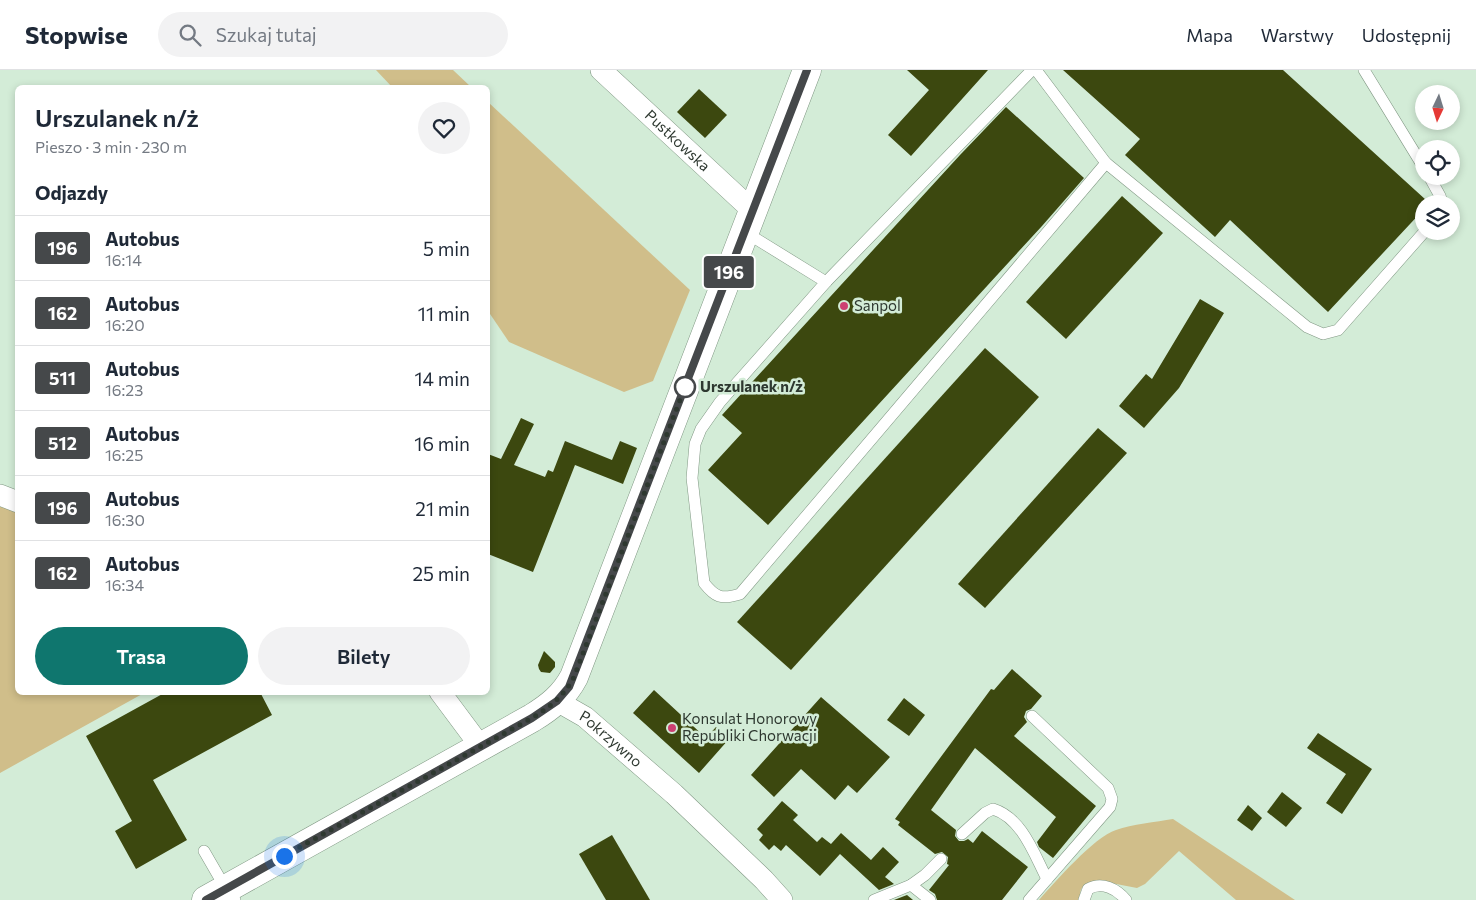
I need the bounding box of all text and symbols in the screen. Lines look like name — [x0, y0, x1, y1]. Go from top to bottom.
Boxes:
search box — [158, 12, 508, 57]
text: Stopwise — [25, 20, 128, 49]
icon: search — [176, 21, 204, 49]
text: Szukaj tutaj — [216, 23, 317, 46]
text: Mapa — [1186, 24, 1233, 46]
text: Warstwy — [1261, 24, 1334, 46]
text: Udostępnij — [1362, 24, 1451, 46]
north arrow — [1415, 85, 1460, 130]
map controls — [1415, 85, 1460, 240]
button: heart — [418, 102, 470, 154]
text: Urszulanek n/ż — [35, 103, 199, 132]
street label: Pustkowska — [642, 105, 714, 174]
text: Pieszo · 3 min · 230 m — [35, 137, 187, 156]
button: locate — [1415, 140, 1460, 185]
text: Odjazdy — [35, 181, 108, 204]
button: layers — [1415, 195, 1460, 240]
text: Autobus — [105, 227, 180, 250]
text: 196 — [47, 237, 78, 259]
text: 5 min — [423, 237, 470, 260]
text: 16:14 — [105, 250, 142, 269]
line badge: 196 — [700, 256, 758, 288]
text: 196 — [714, 261, 744, 283]
text: Autobus — [105, 292, 180, 315]
place label: Sanpol — [854, 296, 901, 314]
marker: Sanpol — [838, 300, 850, 312]
text: 162 — [48, 302, 77, 324]
text: 11 min — [418, 302, 470, 325]
text: 16:20 — [105, 315, 145, 334]
text: Autobus — [105, 357, 180, 380]
text: 511 — [49, 367, 76, 389]
text: 14 min — [414, 367, 470, 390]
marker: Urszulanek n/ż — [674, 376, 696, 398]
place label: Urszulanek n/ż — [700, 377, 803, 395]
text: 16:23 — [105, 380, 143, 399]
text: Autobus — [105, 422, 180, 445]
text: 512 — [48, 432, 77, 454]
text: 16 min — [414, 432, 470, 455]
text: 16:25 — [105, 445, 143, 464]
text: Autobus — [105, 487, 180, 510]
text: 196 — [47, 497, 78, 519]
text: 21 min — [415, 497, 470, 520]
text: 16:30 — [105, 510, 145, 529]
text: Autobus — [105, 552, 180, 575]
text: 162 — [48, 562, 77, 584]
text: 25 min — [413, 562, 470, 585]
text: 16:34 — [105, 575, 144, 594]
button: Trasa — [35, 627, 248, 685]
button: Bilety — [258, 627, 470, 685]
street label: Pokrzywno — [577, 706, 646, 770]
place label: Konsulat Honorowy Republiki Chorwacji — [682, 709, 817, 744]
marker: Konsulat Honorowy Republiki Chorwacji — [666, 722, 678, 734]
your location — [272, 844, 297, 869]

